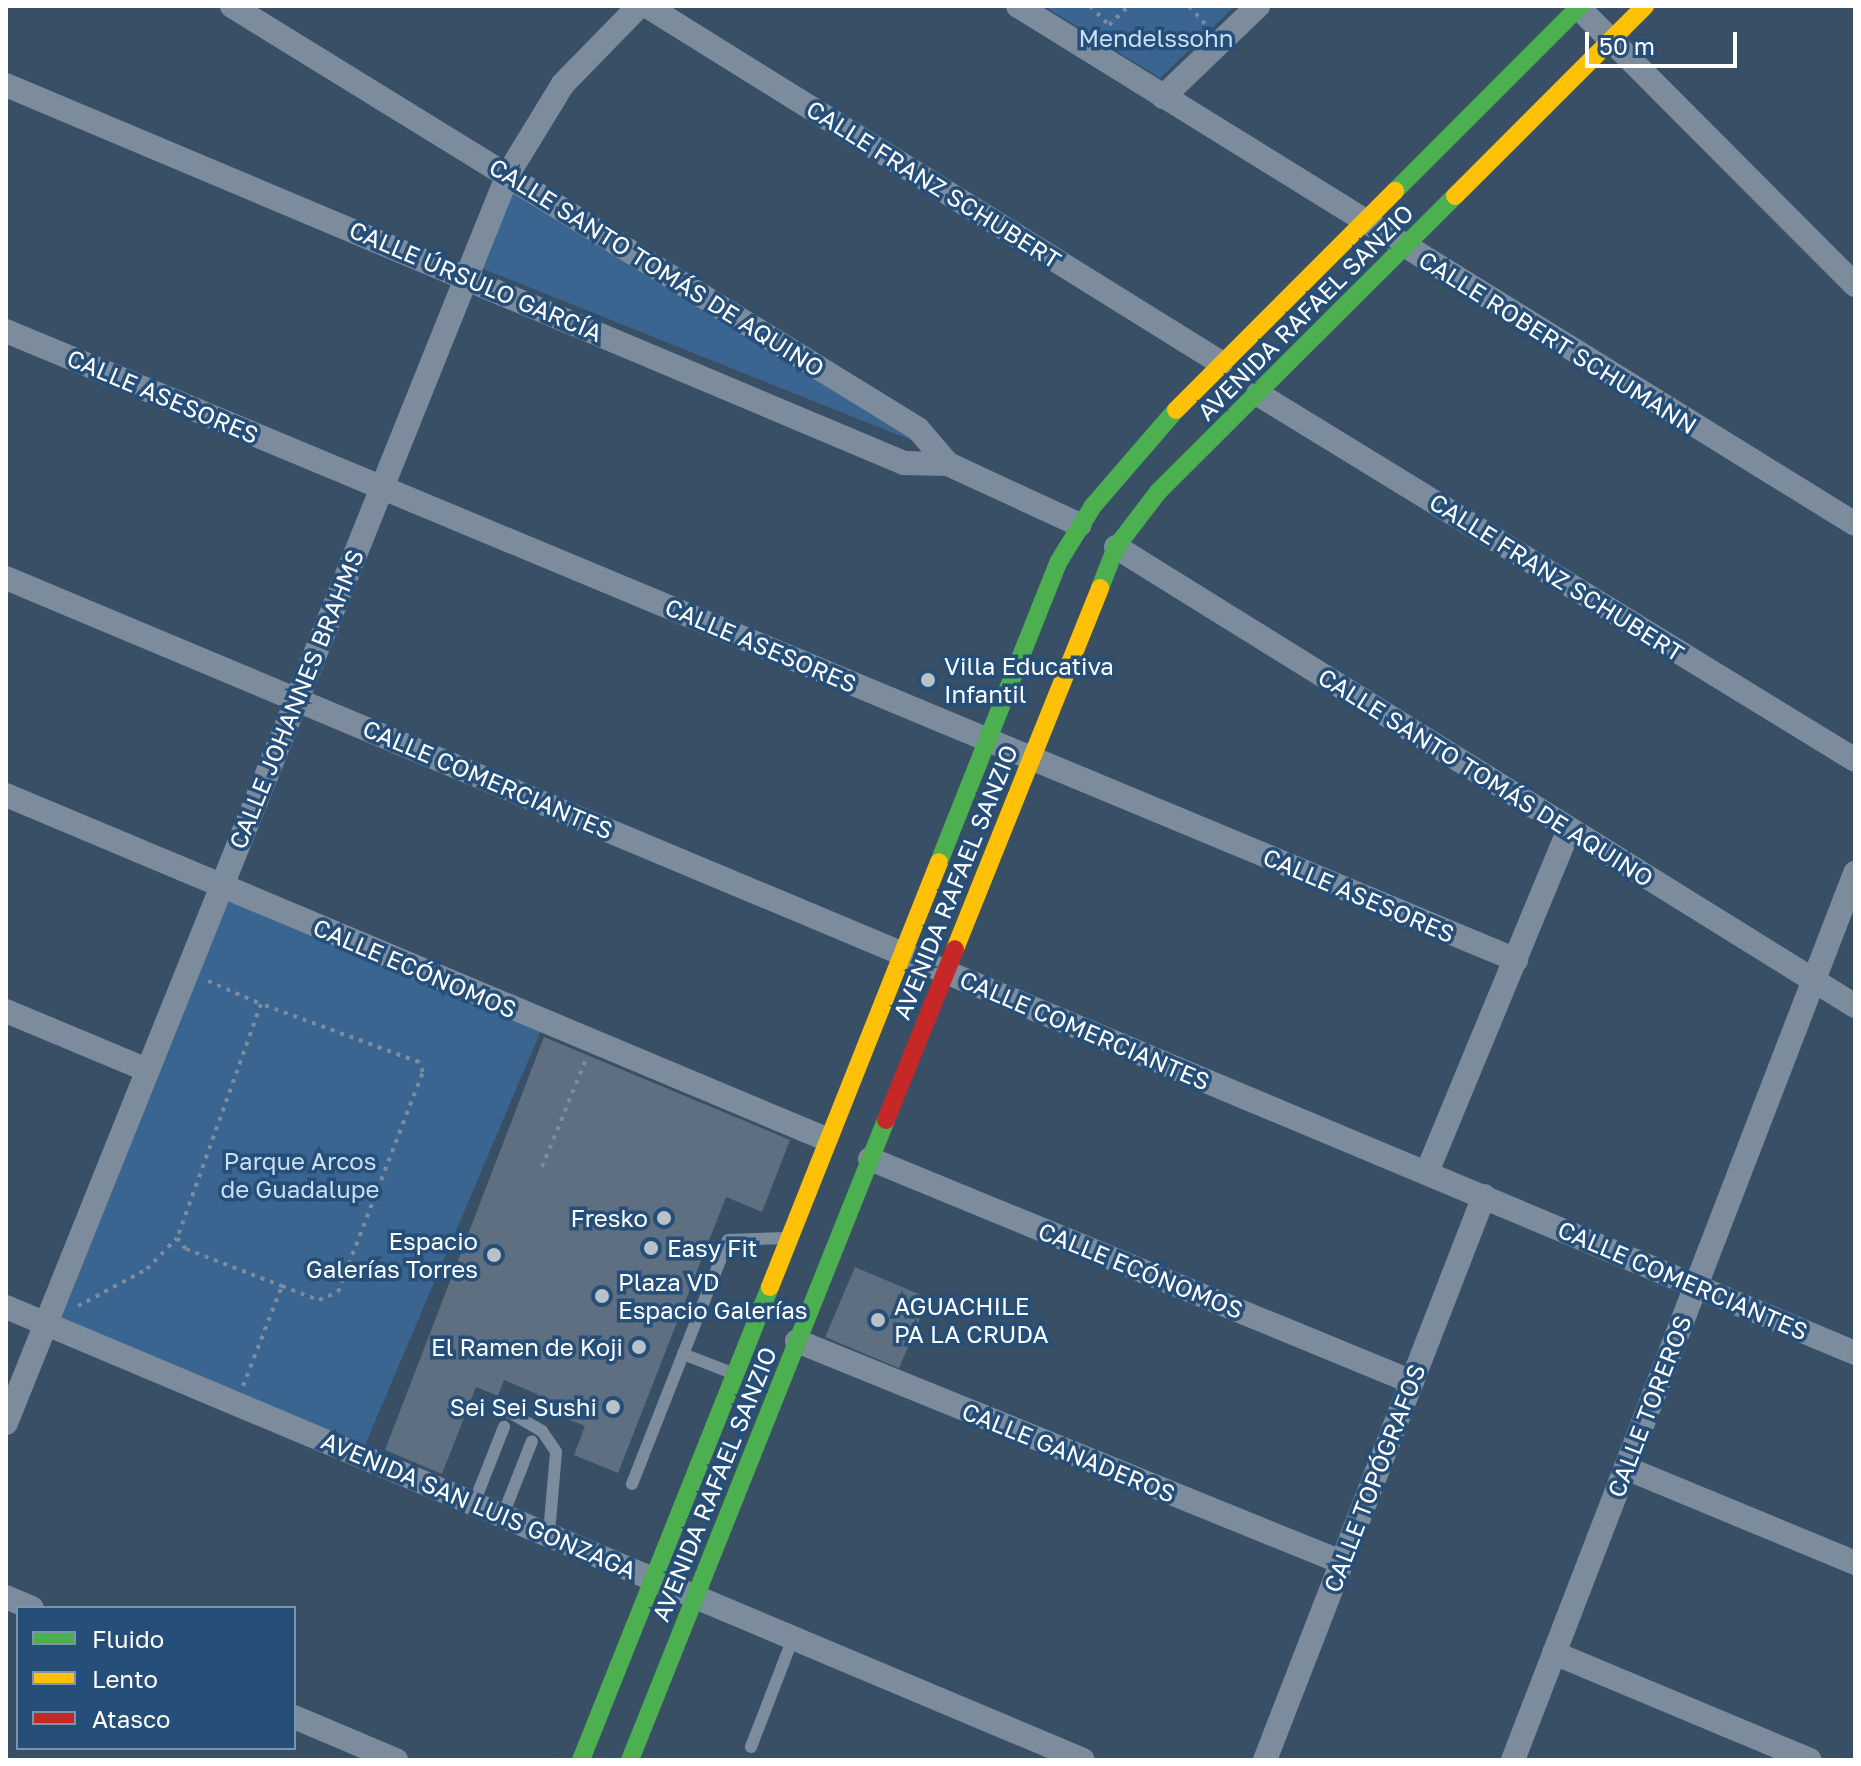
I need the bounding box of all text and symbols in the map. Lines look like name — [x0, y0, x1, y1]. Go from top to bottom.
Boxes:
scale bar — [1589, 16, 1741, 66]
park label: Mendelssohn — [1078, 24, 1234, 52]
text: 50 m — [1599, 31, 1655, 60]
street label: CALLE FRANZ SCHUBERT — [802, 94, 1066, 274]
street label: CALLE SANTO TOMÁS DE AQUINO — [484, 152, 830, 382]
street label: AVENIDA RAFAEL SANZIO — [1191, 198, 1419, 426]
street label: CALLE ÚRSULO GARCÍA — [345, 215, 607, 347]
street label: CALLE ROBERT SCHUMANN — [1414, 244, 1702, 440]
street label: CALLE ASESORES — [63, 343, 263, 449]
street label: CALLE FRANZ SCHUBERT — [1425, 487, 1689, 667]
street label: CALLE JOHANNES BRAHMS — [223, 545, 369, 853]
street label: CALLE ASESORES — [661, 592, 861, 698]
place label: Villa Educativa Infantil — [944, 652, 1114, 708]
street label: CALLE SANTO TOMÁS DE AQUINO — [1313, 662, 1659, 892]
marker: Villa Educativa Infantil — [919, 671, 937, 689]
street label: CALLE COMERCIANTES — [359, 713, 617, 845]
street label: AVENIDA RAFAEL SANZIO — [887, 740, 1023, 1024]
street label: CALLE ASESORES — [1259, 842, 1459, 948]
street label: CALLE ECÓNOMOS — [309, 912, 521, 1024]
street label: CALLE COMERCIANTES — [956, 964, 1214, 1096]
park label: Parque Arcos de Guadalupe — [221, 1147, 379, 1203]
place label: Fresko — [570, 1204, 648, 1232]
marker: Fresko — [655, 1209, 673, 1227]
street label: CALLE COMERCIANTES — [1554, 1214, 1812, 1346]
street label: CALLE ECÓNOMOS — [1034, 1216, 1248, 1324]
place label: Espacio Galerías Torres — [306, 1227, 478, 1283]
place label: Easy Fit — [667, 1234, 757, 1262]
marker: Easy Fit — [642, 1239, 660, 1257]
marker: Espacio Galerías Torres — [485, 1246, 503, 1264]
place label: Plaza VD Espacio Galerías — [618, 1268, 808, 1324]
marker: Plaza VD Espacio Galerías — [593, 1287, 611, 1305]
place label: AGUACHILE PA LA CRUDA — [894, 1292, 1049, 1348]
marker: AGUACHILE PA LA CRUDA — [869, 1311, 887, 1329]
street label: CALLE TOREROS — [1601, 1311, 1697, 1501]
place label: El Ramen de Koji — [431, 1333, 623, 1361]
marker: El Ramen de Koji — [630, 1338, 648, 1356]
street label: AVENIDA RAFAEL SANZIO — [646, 1342, 782, 1626]
street label: CALLE TOPÓGRAFOS — [1317, 1360, 1431, 1596]
place label: Sei Sei Sushi — [450, 1393, 597, 1421]
street label: CALLE GANADEROS — [958, 1396, 1180, 1508]
marker: Sei Sei Sushi — [604, 1398, 622, 1416]
street label: AVENIDA SAN LUIS GONZAGA — [317, 1426, 641, 1584]
legend — [16, 1606, 296, 1750]
text: Fluido — [92, 1624, 164, 1653]
text: Lento — [92, 1664, 158, 1693]
text: Atasco — [92, 1704, 170, 1733]

